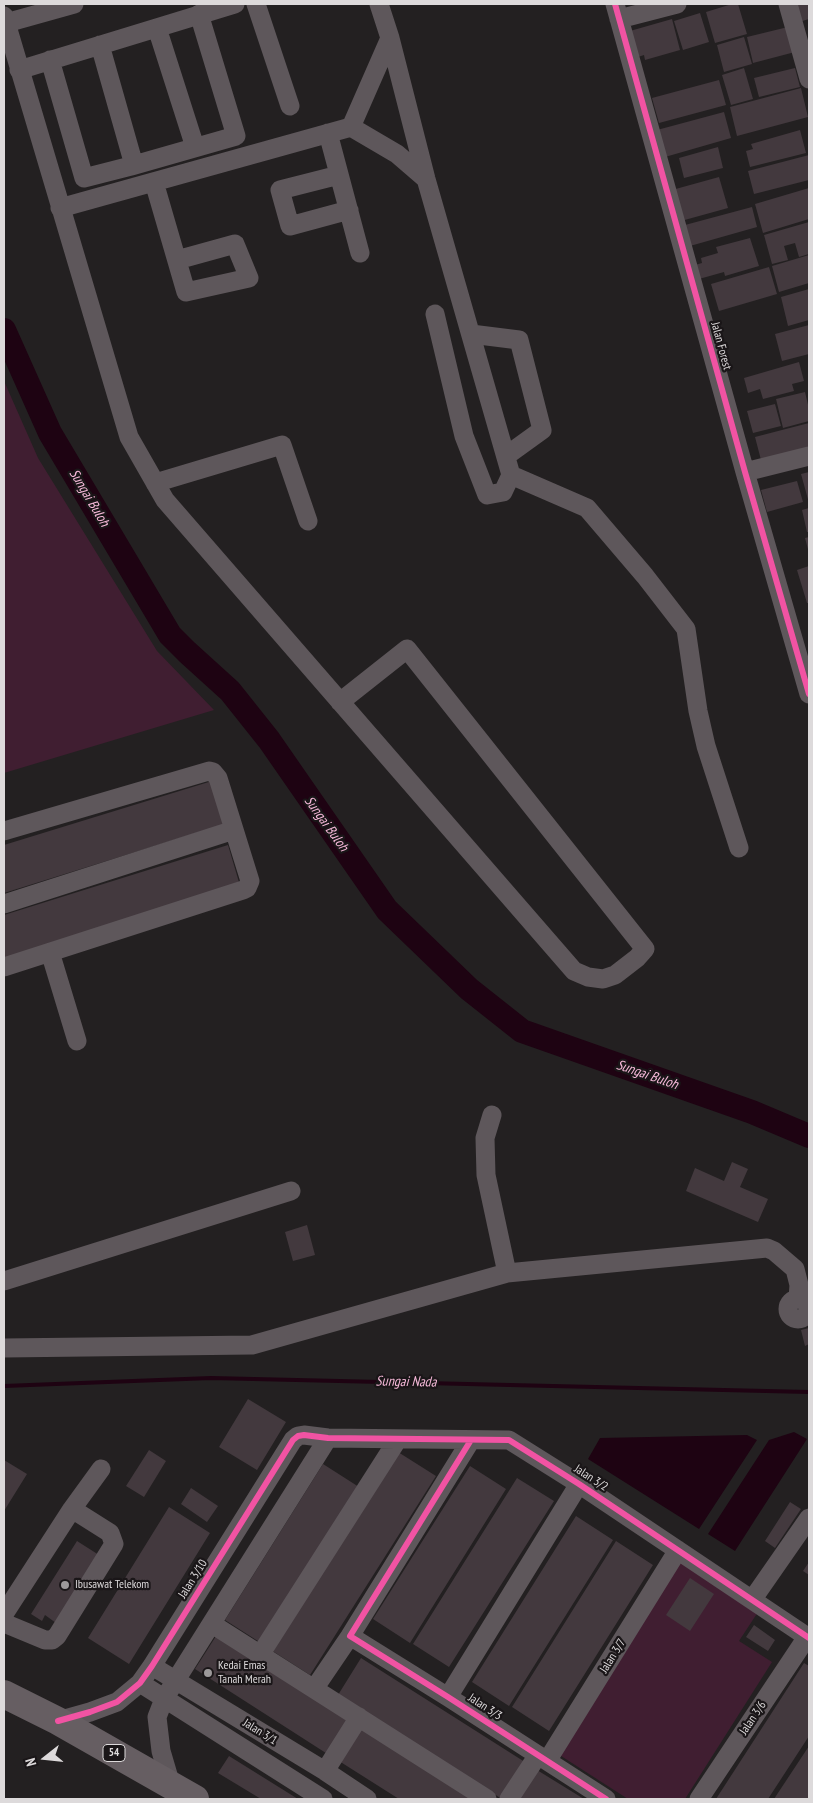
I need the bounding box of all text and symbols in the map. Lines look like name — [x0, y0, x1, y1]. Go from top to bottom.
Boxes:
street label: Jalan Forest — [708, 321, 734, 371]
water label: Sungai Buloh — [65, 466, 113, 530]
water label: Sungai Buloh — [300, 793, 352, 855]
water label: Sungai Buloh — [614, 1057, 680, 1093]
water label: Sungai Nada — [376, 1373, 436, 1391]
street label: Jalan 3/2 — [571, 1462, 611, 1494]
street label: Jalan 3/10 — [176, 1557, 210, 1601]
place label: Ibusawat Telekom — [75, 1578, 149, 1592]
marker: Ibusawat Telekom — [59, 1579, 71, 1591]
street label: Jalan 3/7 — [597, 1636, 629, 1676]
place label: Kedai Emas Tanah Merah — [218, 1659, 271, 1687]
marker: Kedai Emas Tanah Merah — [202, 1667, 214, 1679]
street label: Jalan 3/3 — [465, 1691, 505, 1723]
street label: Jalan 3/6 — [737, 1698, 769, 1738]
street label: Jalan 3/1 — [240, 1716, 280, 1748]
north arrow — [20, 1733, 70, 1783]
road number: 54 — [103, 1745, 125, 1762]
text: N — [21, 1756, 40, 1768]

